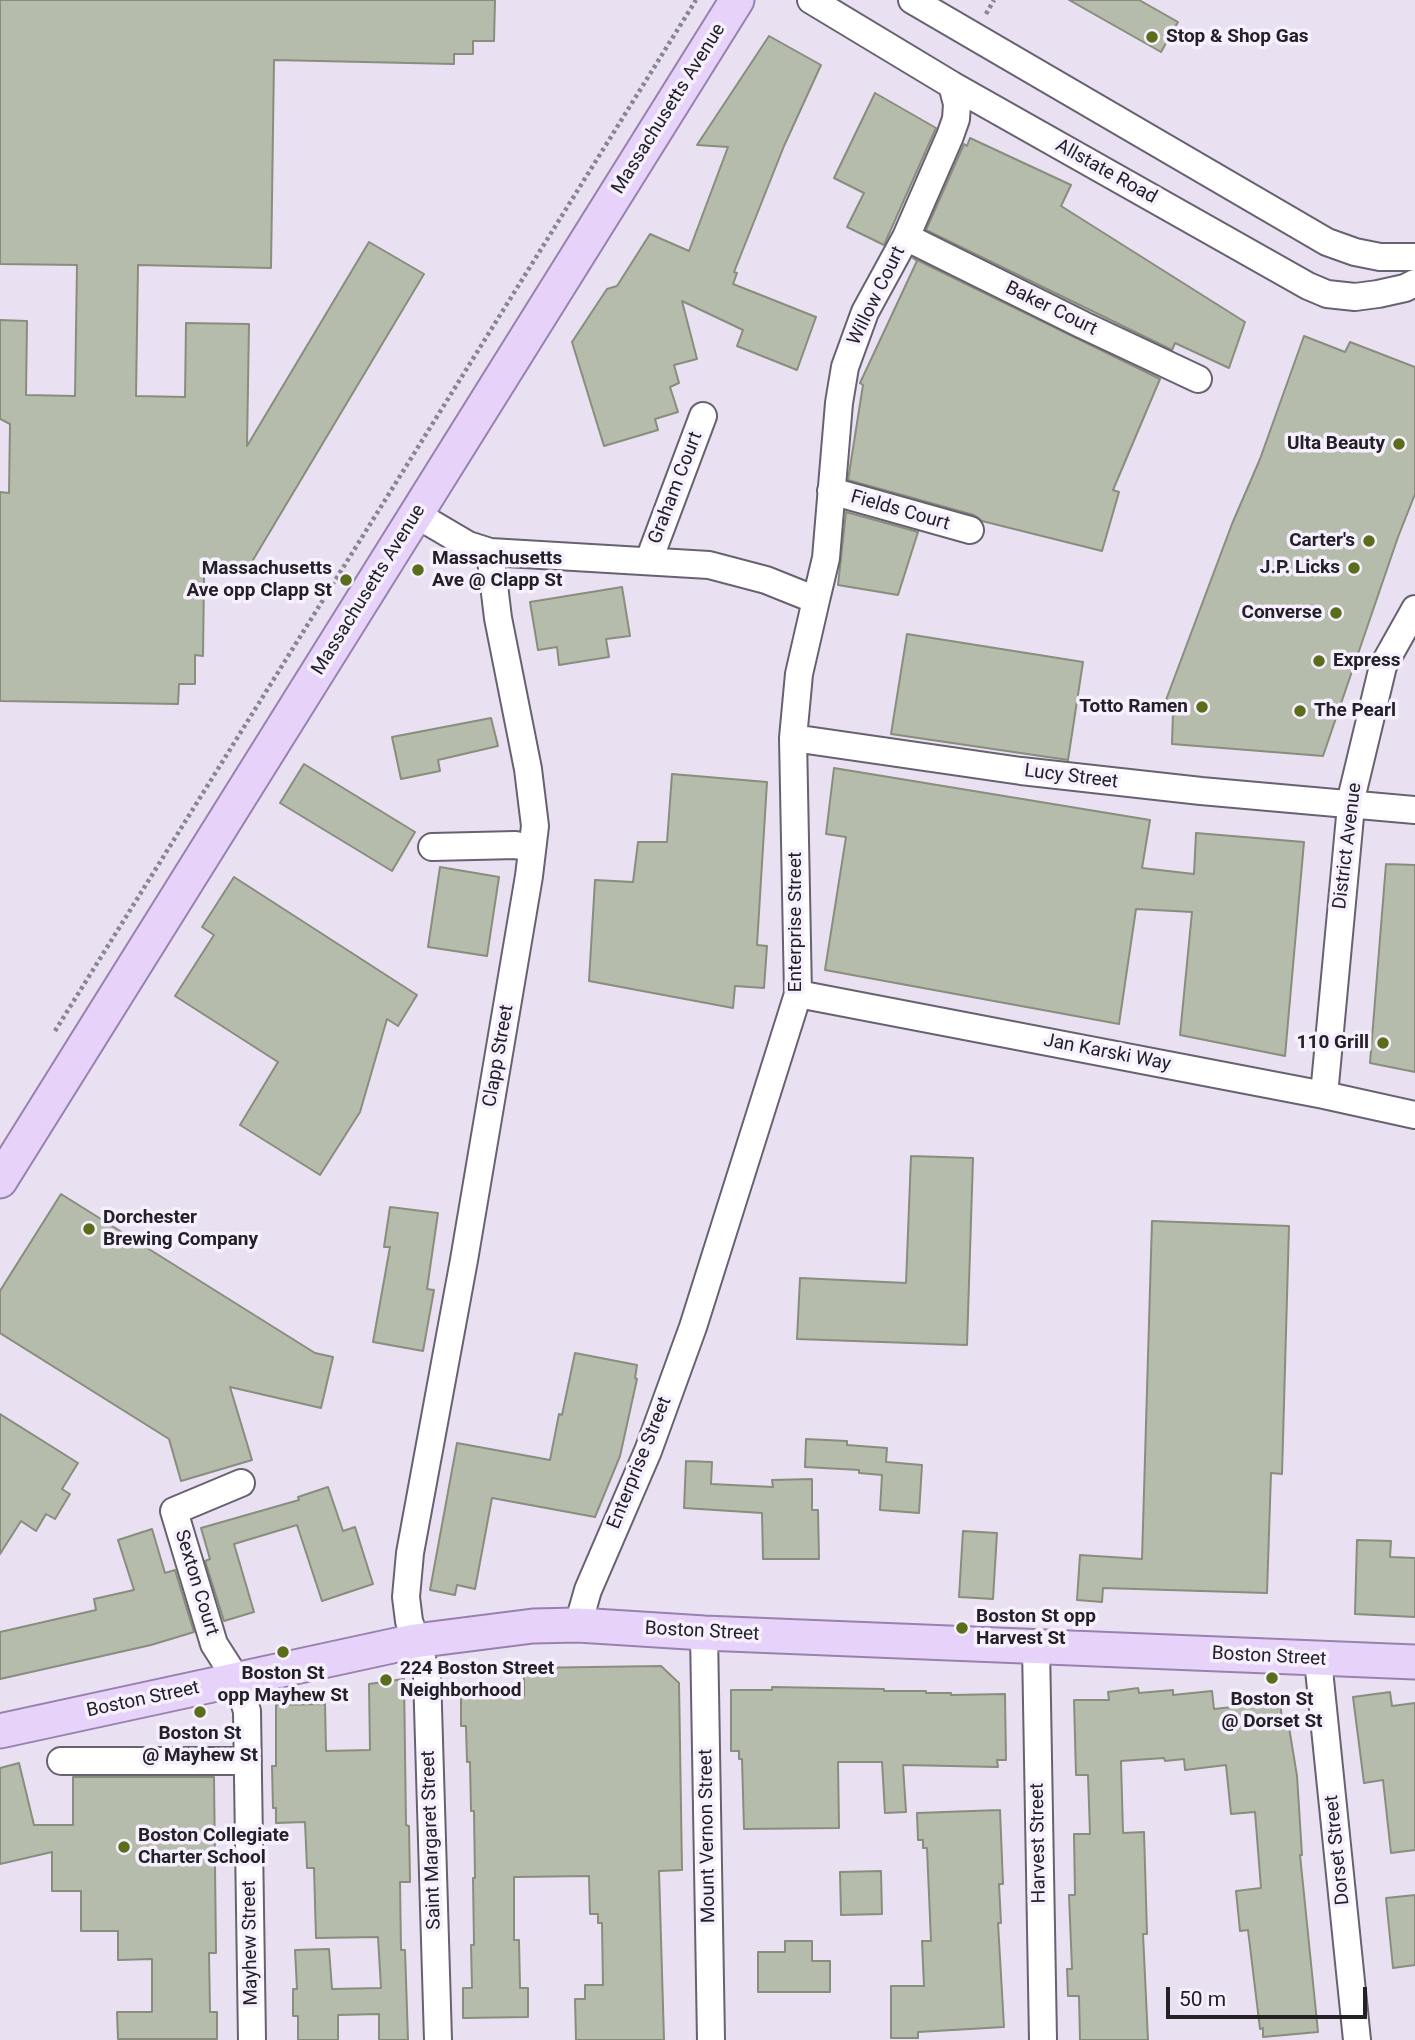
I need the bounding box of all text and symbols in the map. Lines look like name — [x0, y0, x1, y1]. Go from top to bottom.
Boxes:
street label: Massachusetts Avenue — [607, 20, 731, 198]
place label: Stop & Shop Gas — [1166, 26, 1309, 48]
marker: Stop & Shop Gas — [1144, 29, 1160, 45]
street label: Allstate Road — [1051, 135, 1161, 209]
street label: Willow Court — [843, 243, 911, 349]
street label: Baker Court — [1001, 277, 1101, 341]
street label: Graham Court — [644, 429, 708, 547]
place label: Ulta Beauty — [1287, 433, 1385, 455]
marker: Ulta Beauty — [1391, 436, 1407, 452]
street label: Fields Court — [848, 486, 952, 536]
street label: Massachusetts Avenue — [307, 501, 431, 679]
place label: Carter's — [1289, 530, 1355, 552]
marker: Carter's — [1361, 533, 1377, 549]
place label: Massachusetts Ave @ Clapp St — [432, 548, 562, 592]
place label: J.P. Licks — [1260, 557, 1340, 579]
place label: Massachusetts Ave opp Clapp St — [187, 558, 332, 602]
marker: J.P. Licks — [1346, 560, 1362, 576]
marker: Massachusetts Ave @ Clapp St — [410, 562, 426, 578]
marker: Massachusetts Ave opp Clapp St — [338, 572, 354, 588]
place label: Converse — [1241, 602, 1322, 624]
marker: Converse — [1328, 605, 1344, 621]
place label: Express — [1333, 650, 1401, 672]
marker: Express — [1311, 653, 1327, 669]
place label: Totto Ramen — [1079, 696, 1188, 718]
marker: Totto Ramen — [1194, 699, 1210, 715]
place label: The Pearl — [1314, 700, 1396, 722]
marker: The Pearl — [1292, 703, 1308, 719]
street label: Lucy Street — [1023, 760, 1119, 794]
street label: District Avenue — [1329, 781, 1367, 911]
street label: Enterprise Street — [785, 852, 807, 992]
street label: Clapp Street — [479, 1003, 519, 1109]
street label: Jan Karski Way — [1041, 1029, 1173, 1077]
place label: 110 Grill — [1297, 1032, 1369, 1054]
marker: 110 Grill — [1375, 1035, 1391, 1051]
place label: Dorchester Brewing Company — [103, 1207, 258, 1251]
marker: Dorchester Brewing Company — [81, 1221, 97, 1237]
street label: Enterprise Street — [603, 1394, 677, 1532]
street label: Sexton Court — [169, 1527, 223, 1639]
place label: Boston St opp Harvest St — [976, 1606, 1096, 1650]
street label: Boston Street — [644, 1618, 760, 1646]
marker: Boston St opp Harvest St — [954, 1620, 970, 1636]
street label: Boston Street — [1211, 1643, 1327, 1671]
marker: Boston St opp Mayhew St — [275, 1644, 291, 1660]
place label: 224 Boston Street Neighborhood — [400, 1658, 554, 1702]
place label: Boston St opp Mayhew St — [218, 1663, 348, 1707]
marker: Boston St @ Dorset St — [1264, 1670, 1280, 1686]
marker: 224 Boston Street Neighborhood — [378, 1672, 394, 1688]
street label: Boston Street — [85, 1677, 201, 1723]
place label: Boston St @ Dorset St — [1221, 1689, 1323, 1733]
marker: Boston St @ Mayhew St — [192, 1704, 208, 1720]
place label: Boston St @ Mayhew St — [142, 1723, 258, 1767]
street label: Mount Vernon Street — [695, 1749, 721, 1923]
street label: Saint Margaret Street — [417, 1750, 447, 1930]
street label: Harvest Street — [1027, 1783, 1051, 1903]
street label: Dorset Street — [1321, 1794, 1355, 1906]
place label: Boston Collegiate Charter School — [138, 1825, 289, 1869]
marker: Boston Collegiate Charter School — [116, 1839, 132, 1855]
street label: Mayhew Street — [239, 1880, 263, 2006]
scale bar — [1170, 1974, 1371, 2018]
text: 50 m — [1179, 1987, 1226, 2011]

